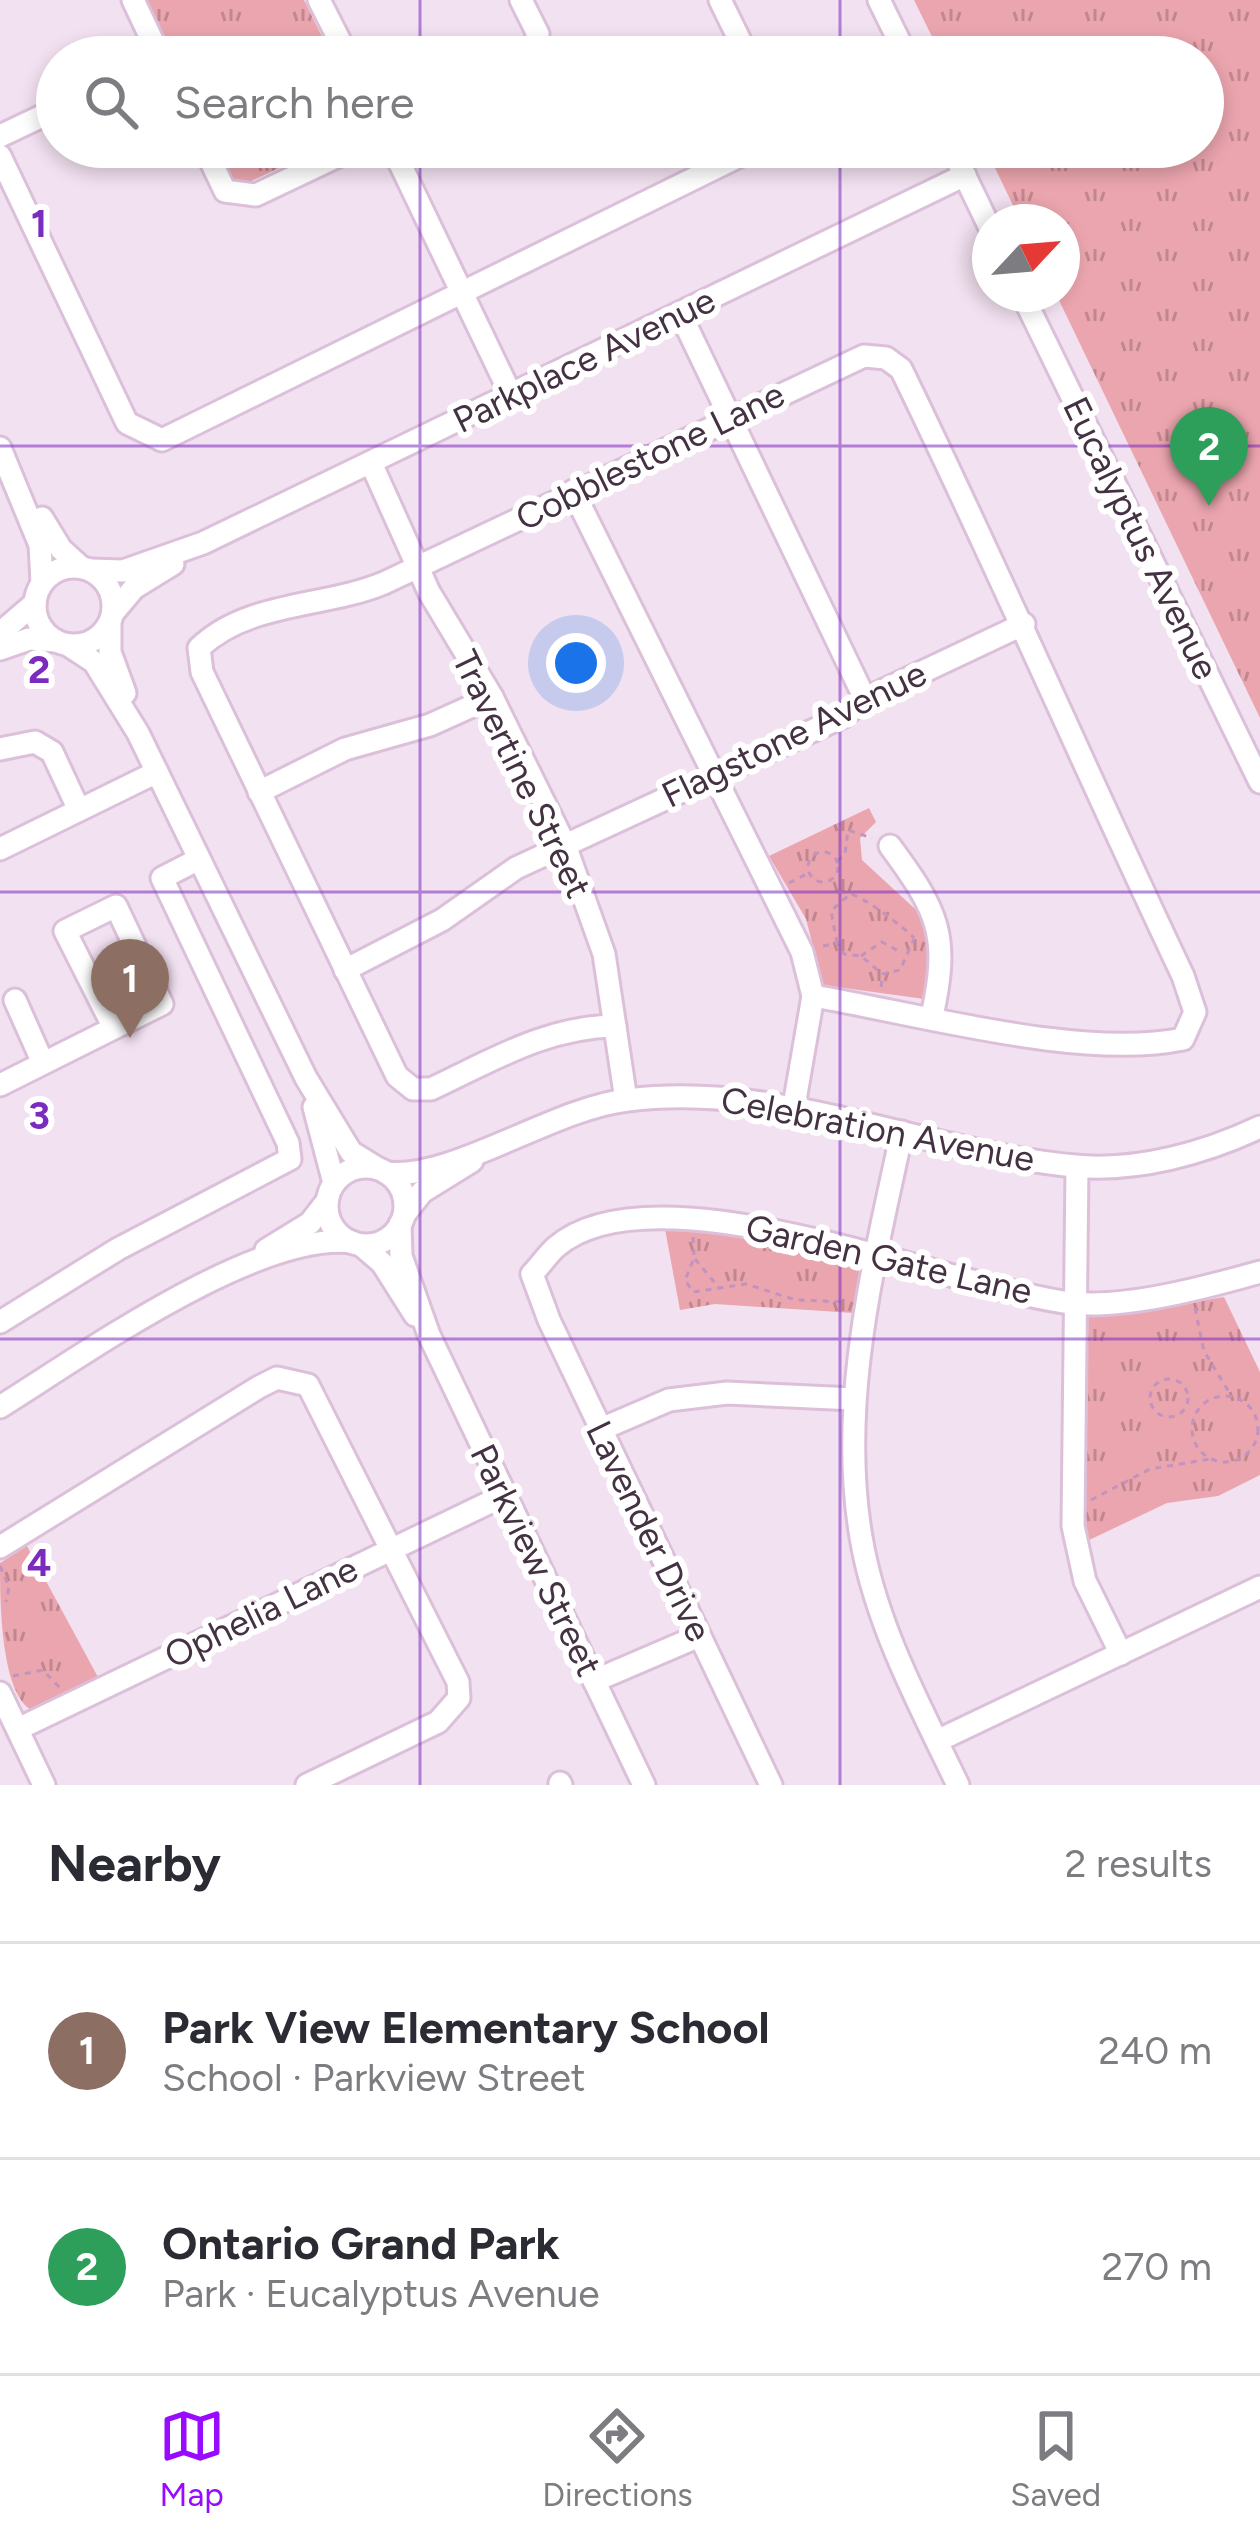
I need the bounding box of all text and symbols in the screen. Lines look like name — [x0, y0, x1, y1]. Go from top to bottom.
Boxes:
search box — [36, 36, 1224, 168]
icon: search — [78, 69, 144, 135]
text: Search here — [174, 75, 414, 129]
text: 1 — [31, 200, 47, 247]
north arrow — [972, 204, 1080, 312]
street label: Parkplace Avenue — [446, 278, 722, 442]
street label: Cobblestone Lane — [509, 372, 791, 540]
street label: Eucalyptus Avenue — [1054, 390, 1228, 686]
pin: 2 — [1170, 407, 1248, 506]
your location — [546, 633, 606, 693]
street label: Travertine Street — [443, 643, 601, 905]
text: 2 — [28, 646, 50, 693]
street label: Flagstone Avenue — [655, 651, 933, 817]
pin: 1 — [91, 939, 169, 1038]
street label: Celebration Avenue — [718, 1078, 1038, 1180]
text: 3 — [28, 1092, 50, 1139]
street label: Garden Gate Lane — [742, 1205, 1036, 1313]
street label: Lavender Drive — [577, 1414, 721, 1648]
street label: Parkview Street — [461, 1437, 611, 1683]
text: 4 — [27, 1539, 51, 1586]
street label: Ophelia Lane — [158, 1547, 364, 1677]
text: Nearby — [48, 1833, 221, 1894]
text: 2 results — [1065, 1840, 1212, 1887]
text: Park View Elementary School — [162, 2000, 770, 2054]
text: 1 — [79, 2027, 95, 2074]
text: 240 m — [1098, 2027, 1212, 2074]
text: School · Parkview Street — [162, 2054, 586, 2101]
text: Ontario Grand Park — [162, 2216, 560, 2270]
text: 2 — [76, 2243, 98, 2290]
text: 270 m — [1101, 2243, 1212, 2290]
text: Park · Eucalyptus Avenue — [162, 2270, 600, 2317]
tab: Map — [159, 2403, 225, 2514]
tab: Directions — [542, 2403, 693, 2514]
tab: Saved — [1010, 2403, 1101, 2514]

